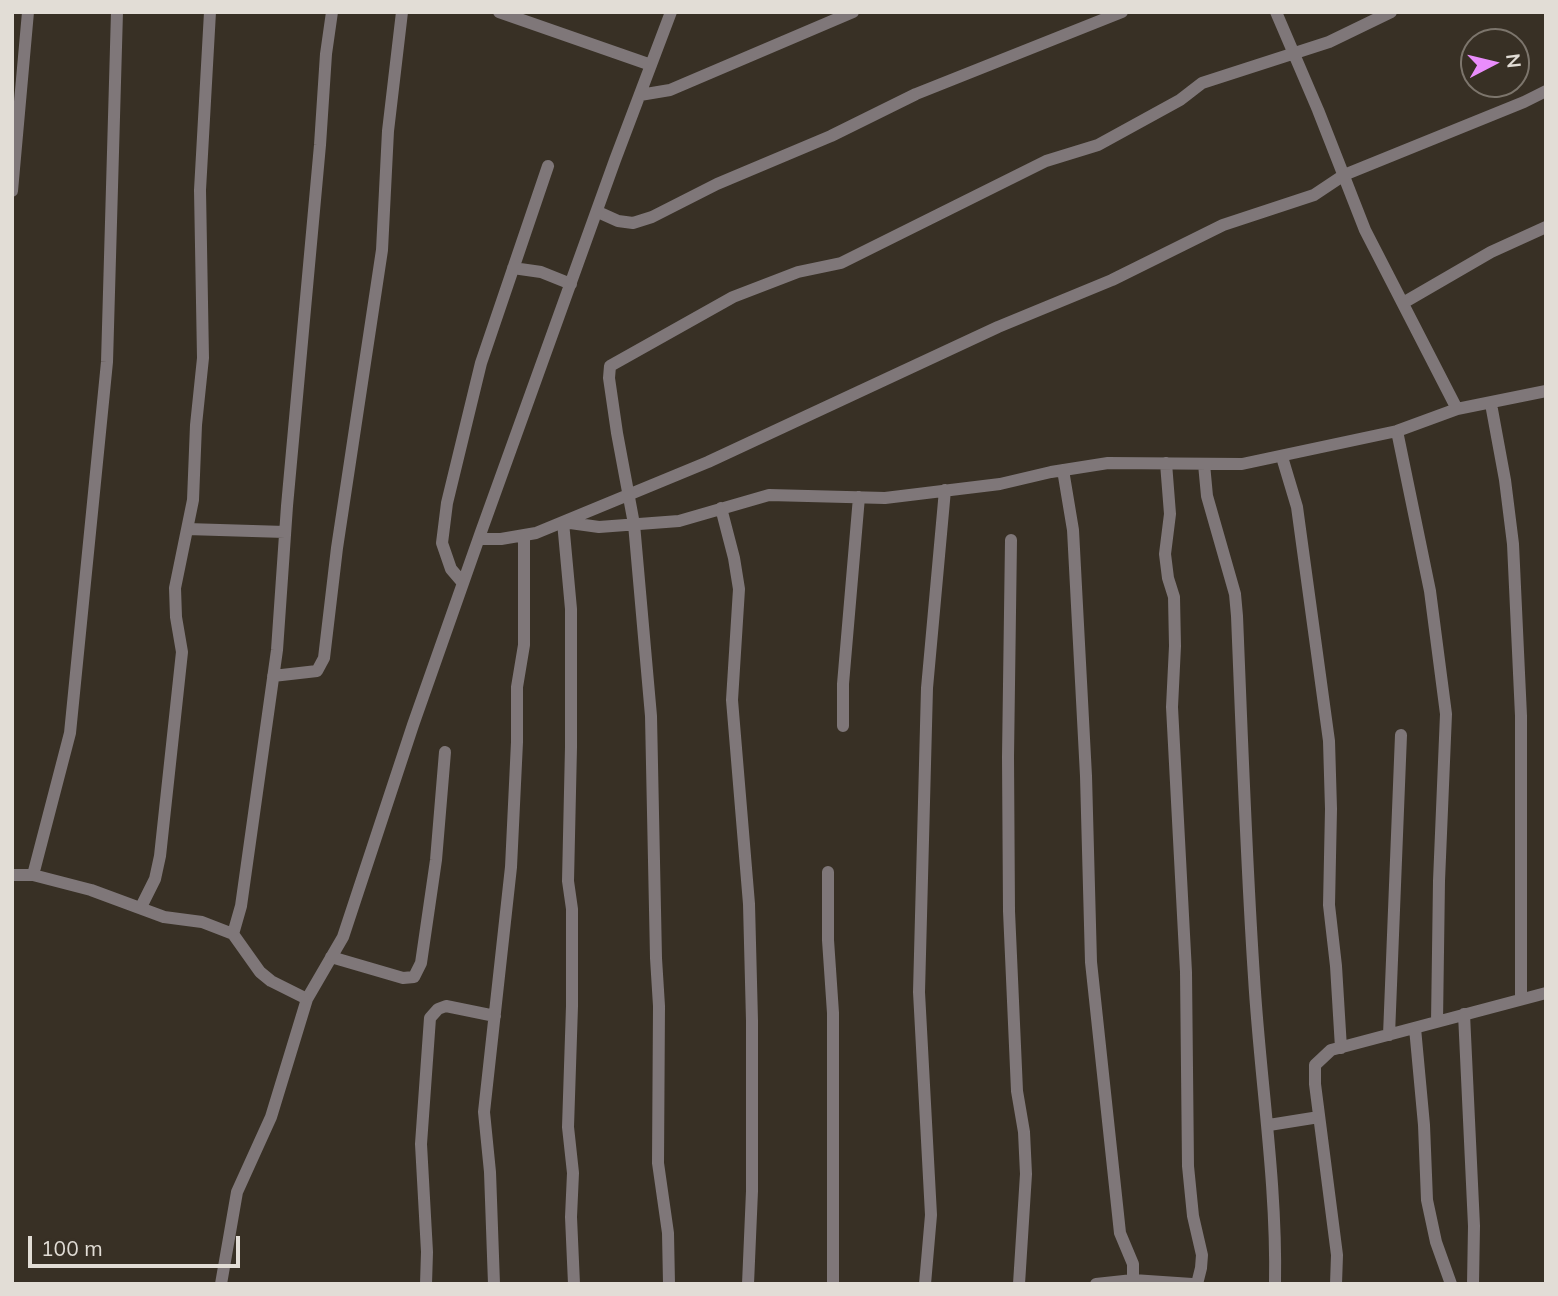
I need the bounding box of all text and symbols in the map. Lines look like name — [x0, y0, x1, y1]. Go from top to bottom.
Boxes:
north arrow — [1460, 28, 1530, 98]
text: N — [1501, 52, 1527, 69]
scale bar — [32, 1222, 243, 1266]
text: 100 m — [41, 1235, 103, 1261]

